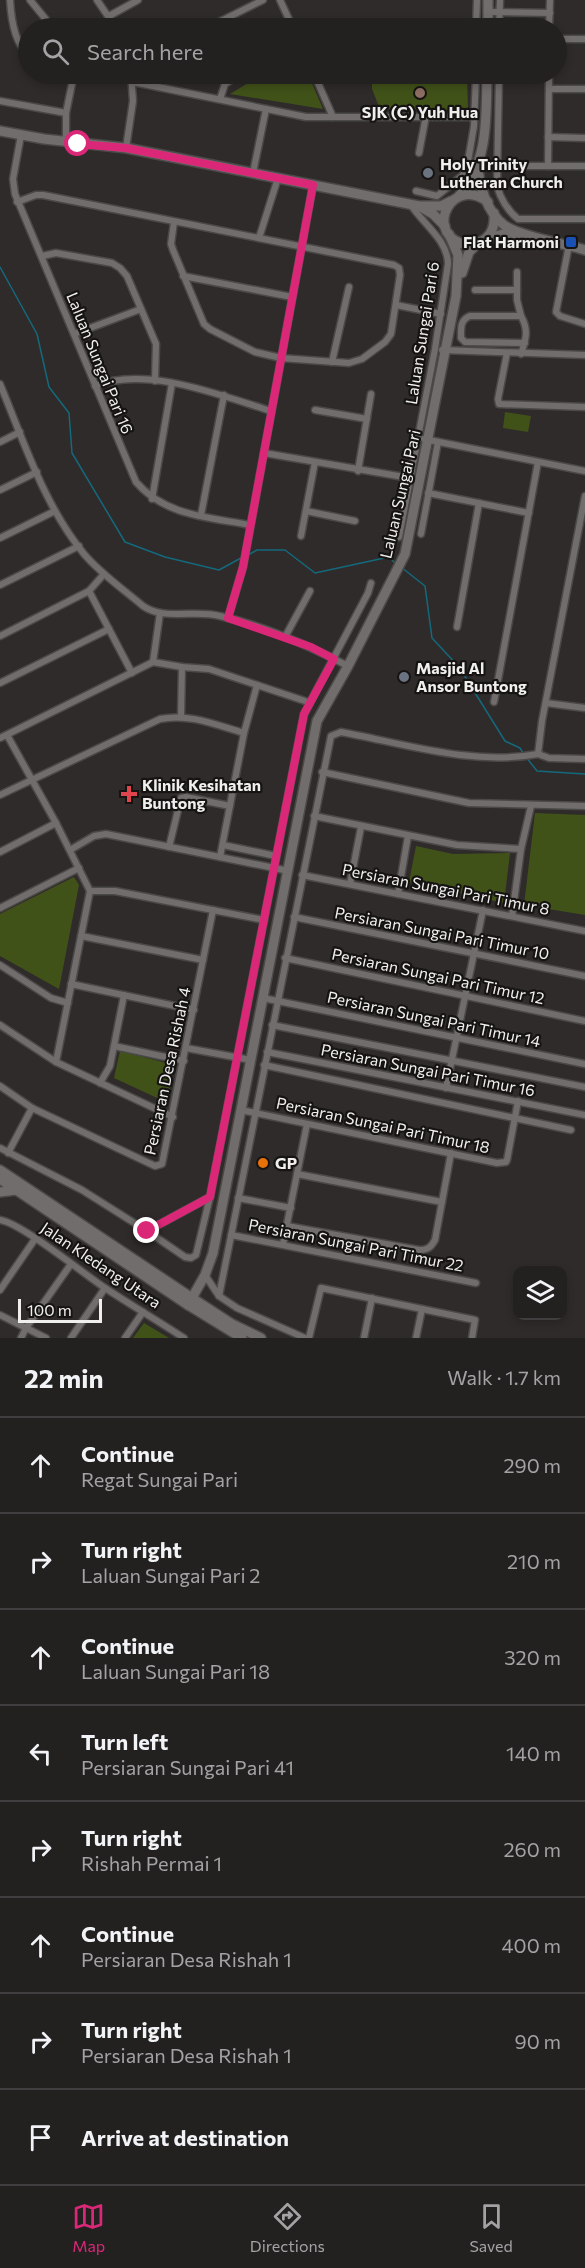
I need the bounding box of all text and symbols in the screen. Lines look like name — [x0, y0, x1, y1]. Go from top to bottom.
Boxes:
search box — [18, 18, 567, 84]
icon: search — [39, 35, 72, 68]
text: Search here — [87, 38, 203, 65]
marker: SJK (C) Yuh Hua — [413, 86, 427, 100]
place label: SJK (C) Yuh Hua — [362, 102, 478, 121]
route start — [64, 130, 90, 156]
place label: Holy Trinity Lutheran Church — [440, 154, 563, 191]
marker: Holy Trinity Lutheran Church — [421, 166, 435, 180]
place label: Flat Harmoni — [463, 232, 559, 251]
marker: Flat Harmoni — [564, 235, 578, 249]
street label: Laluan Sungai Pari 6 — [401, 260, 442, 406]
street label: Laluan Sungai Pari 16 — [63, 289, 138, 436]
street label: Laluan Sungai Pari — [375, 428, 424, 560]
place label: Masjid Al Ansor Buntong — [416, 658, 527, 695]
marker: Masjid Al Ansor Buntong — [397, 670, 411, 684]
place label: Klinik Kesihatan Buntong — [142, 775, 261, 812]
marker: Klinik Kesihatan Buntong — [120, 785, 138, 803]
street label: Persiaran Sungai Pari Timur 8 — [341, 859, 551, 918]
street label: Persiaran Sungai Pari Timur 10 — [333, 902, 551, 963]
street label: Persiaran Sungai Pari Timur 12 — [330, 944, 546, 1007]
street label: Persiaran Desa Rishah 4 — [139, 985, 194, 1157]
street label: Persiaran Sungai Pari Timur 14 — [326, 987, 543, 1051]
street label: Persiaran Sungai Pari Timur 16 — [319, 1039, 537, 1100]
street label: Persiaran Sungai Pari Timur 18 — [275, 1093, 492, 1156]
place label: GP — [275, 1153, 297, 1172]
marker: GP — [256, 1156, 270, 1170]
street label: Persiaran Sungai Pari Timur 22 — [247, 1214, 465, 1275]
street label: Jalan Kledang Utara — [38, 1217, 165, 1312]
route end — [133, 1217, 159, 1243]
map controls — [513, 1266, 567, 1320]
button: layers — [513, 1266, 567, 1320]
scale bar — [18, 1296, 102, 1324]
text: 100 m — [27, 1300, 72, 1319]
text: 22 min — [24, 1362, 104, 1393]
text: Walk · 1.7 km — [447, 1365, 561, 1389]
text: Continue — [81, 1440, 174, 1467]
icon: ahead — [24, 1449, 57, 1482]
text: 290 m — [503, 1453, 561, 1477]
text: Regat Sungai Pari — [81, 1467, 238, 1491]
text: Turn right — [81, 1536, 182, 1563]
icon: right — [24, 1545, 57, 1578]
text: 210 m — [507, 1549, 561, 1573]
text: Laluan Sungai Pari 2 — [81, 1563, 260, 1587]
text: Continue — [81, 1632, 174, 1659]
icon: ahead — [24, 1641, 57, 1674]
text: 320 m — [504, 1645, 561, 1669]
text: Laluan Sungai Pari 18 — [81, 1659, 270, 1683]
text: Turn left — [81, 1728, 168, 1755]
icon: left — [24, 1737, 57, 1770]
text: 140 m — [506, 1741, 561, 1765]
text: Persiaran Sungai Pari 41 — [81, 1755, 294, 1779]
text: Turn right — [81, 1824, 182, 1851]
icon: right — [24, 1833, 57, 1866]
text: 260 m — [503, 1837, 561, 1861]
text: Rishah Permai 1 — [81, 1851, 222, 1875]
text: Continue — [81, 1920, 174, 1947]
icon: ahead — [24, 1929, 57, 1962]
text: 400 m — [502, 1933, 561, 1957]
text: Persiaran Desa Rishah 1 — [81, 1947, 292, 1971]
text: Turn right — [81, 2016, 182, 2043]
icon: right — [24, 2025, 57, 2058]
text: 90 m — [515, 2029, 561, 2053]
text: Persiaran Desa Rishah 1 — [81, 2043, 292, 2067]
icon: arrive — [24, 2121, 57, 2154]
text: Arrive at destination — [81, 2124, 289, 2151]
tab: Map — [72, 2200, 105, 2255]
tab: Directions — [250, 2200, 325, 2255]
tab: Saved — [469, 2200, 513, 2255]

